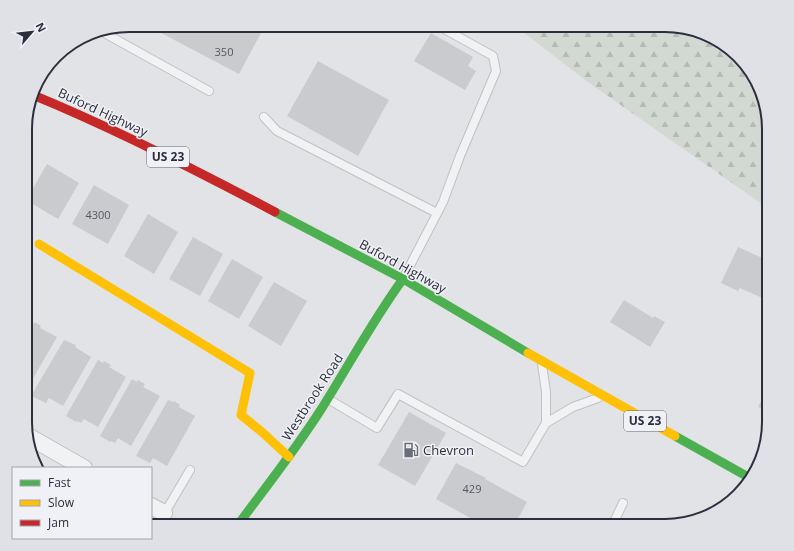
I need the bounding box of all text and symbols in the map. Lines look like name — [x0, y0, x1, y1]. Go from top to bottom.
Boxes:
north arrow — [12, 12, 52, 52]
text: N — [33, 20, 50, 35]
house number: 350 — [215, 44, 233, 59]
street label: Buford Highway — [55, 83, 151, 141]
road number: US 23 — [147, 147, 189, 167]
house number: 4300 — [85, 207, 111, 222]
street label: Buford Highway — [356, 235, 450, 298]
street label: Westbrook Road — [277, 350, 347, 444]
road number: US 23 — [624, 411, 666, 431]
fuel station icon: Chevron — [402, 441, 420, 459]
place label: Chevron — [423, 441, 474, 459]
legend — [12, 467, 152, 539]
text: Fast — [48, 474, 71, 491]
house number: 429 — [463, 481, 481, 496]
text: Slow — [48, 494, 75, 511]
text: Jam — [47, 514, 69, 531]

